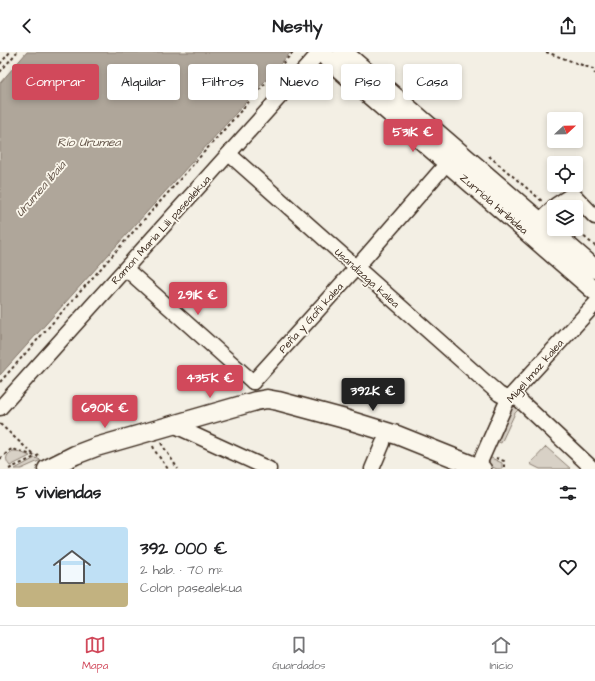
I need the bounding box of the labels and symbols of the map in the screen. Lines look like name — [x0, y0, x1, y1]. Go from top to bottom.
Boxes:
north arrow — [547, 112, 583, 148]
pin: 531K € — [380, 119, 446, 153]
water label: Río Urumea — [57, 134, 122, 151]
water label: Urumea ibaia — [12, 157, 71, 221]
street label: Zurriola hiribidea — [457, 170, 532, 238]
street label: Ramon Maria Lili pasealekua — [108, 172, 214, 288]
street label: Usandizaga kalea — [331, 245, 403, 312]
street label: Peña y Goñi kalea — [275, 279, 348, 357]
pin: 291K € — [165, 282, 231, 316]
street label: Migel Imaz kalea — [503, 336, 568, 407]
pin: 435K € — [177, 365, 243, 399]
pin: 392K € — [340, 378, 406, 412]
pin: 690K € — [72, 395, 138, 429]

